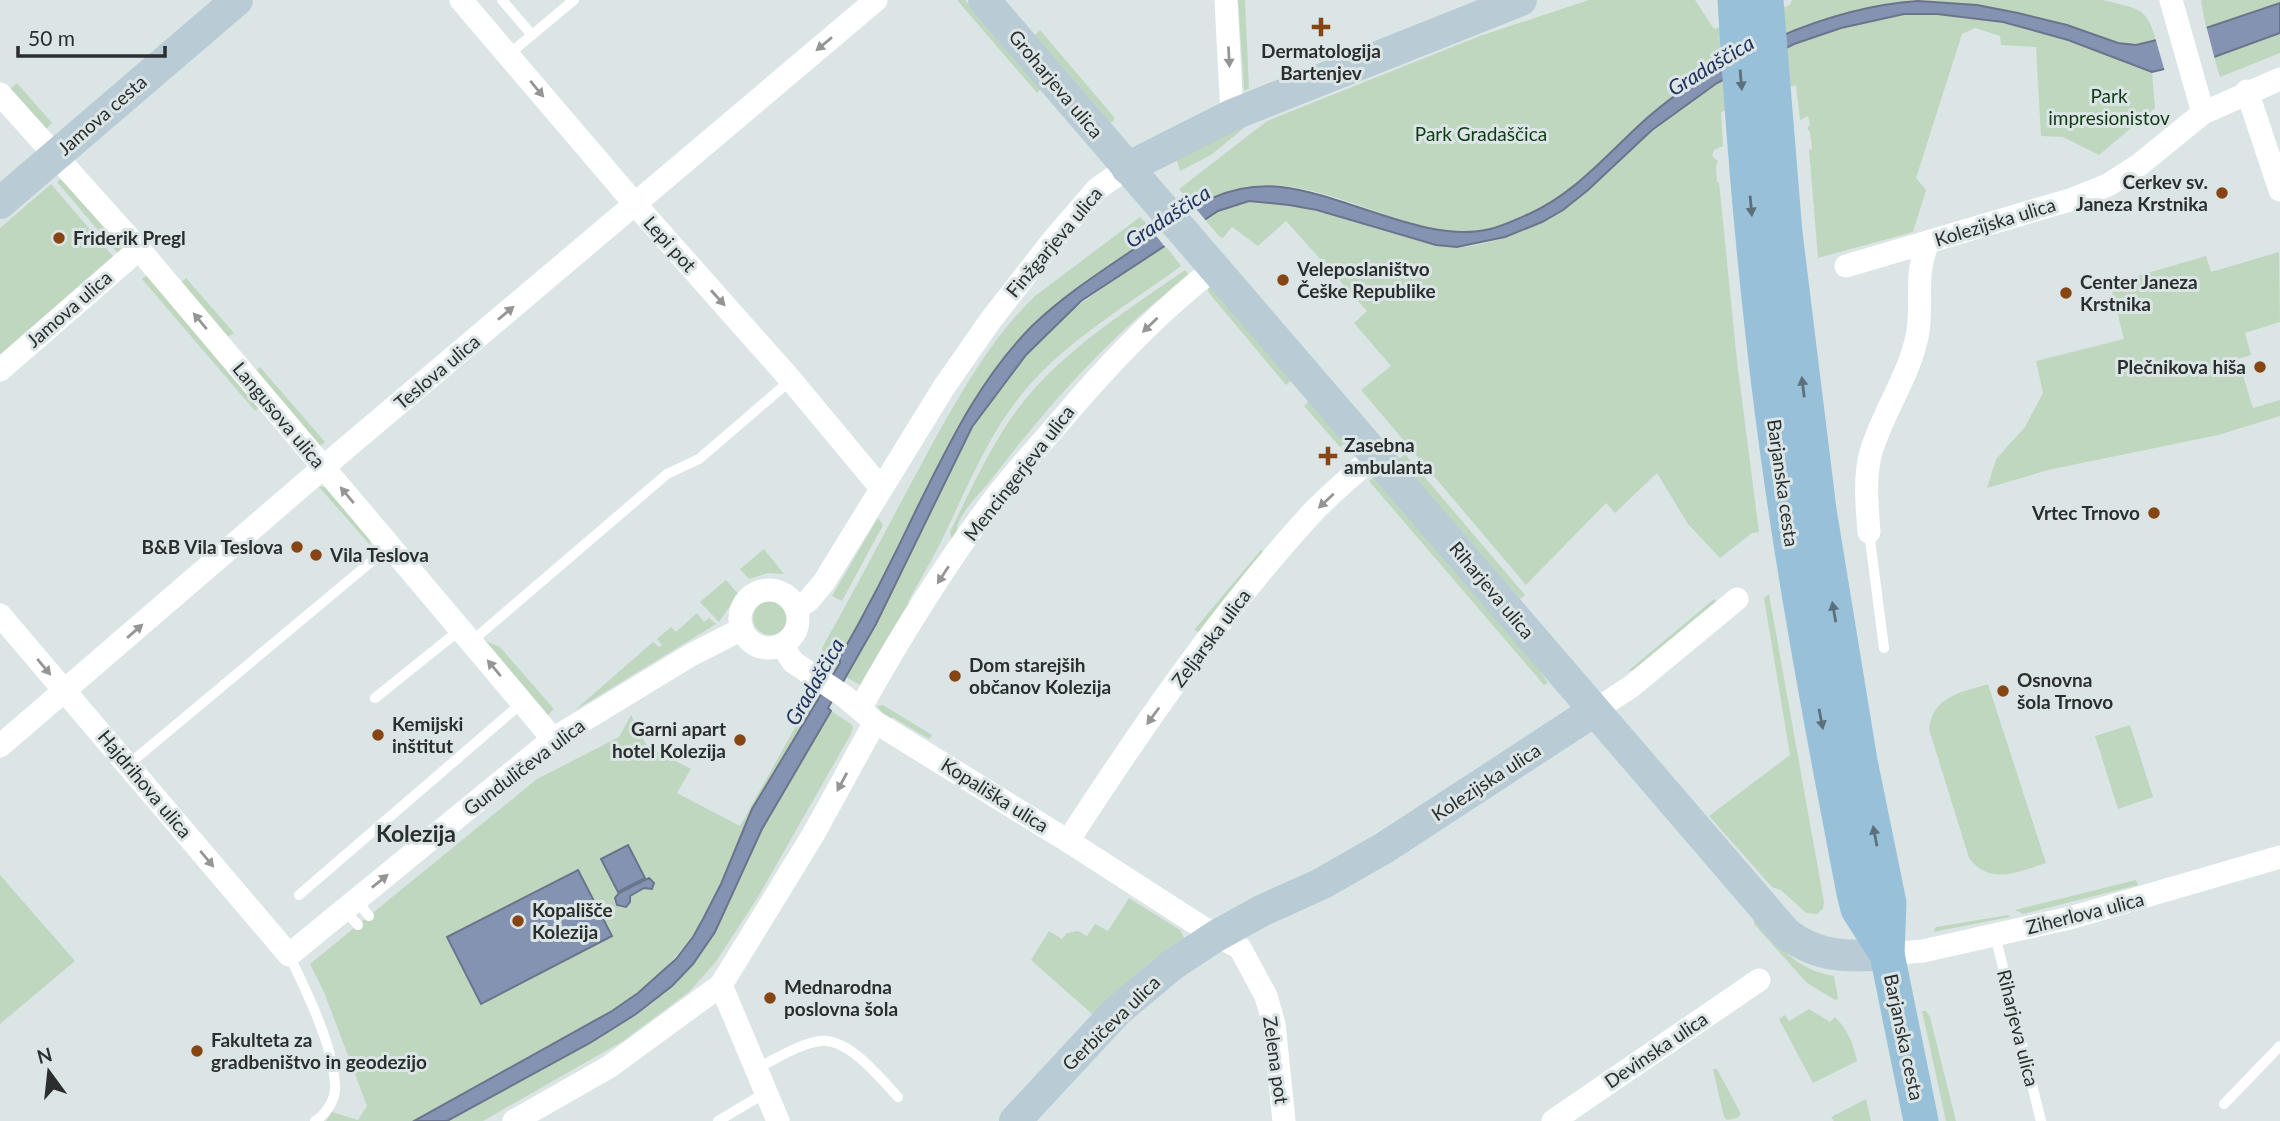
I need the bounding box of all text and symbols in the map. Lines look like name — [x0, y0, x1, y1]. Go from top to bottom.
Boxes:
scale bar — [18, 14, 164, 58]
marker: Dermatologija Bartenjev — [1311, 17, 1331, 37]
text: 50 m — [28, 25, 75, 50]
street label: Groharjeva ulica — [1004, 25, 1108, 143]
water label: Gradaščica — [1663, 29, 1758, 100]
one-way arrow — [815, 36, 833, 52]
place label: Dermatologija Bartenjev — [1261, 39, 1381, 84]
one-way arrow — [1224, 47, 1235, 69]
one-way arrow — [1736, 69, 1747, 91]
street label: Jamova cesta — [52, 70, 151, 160]
one-way arrow — [529, 81, 544, 98]
park label: Park impresionistov — [2048, 84, 2170, 129]
park label: Park Gradaščica — [1415, 122, 1547, 145]
place label: Cerkev sv. Janeza Krstnika — [2076, 170, 2208, 215]
water label: Gradaščica — [1120, 179, 1214, 252]
street label: Finžgarjeva ulica — [1001, 182, 1107, 302]
marker: Cerkev sv. Janeza Krstnika — [2214, 185, 2230, 201]
street label: Kolezijska ulica — [1932, 192, 2058, 251]
one-way arrow — [1746, 195, 1757, 217]
street label: Lepi pot — [639, 211, 702, 276]
place label: Friderik Pregl — [73, 226, 186, 249]
marker: Friderik Pregl — [51, 230, 67, 246]
place label: Veleposlaništvo Češke Republike — [1296, 257, 1436, 302]
street label: Jamova ulica — [21, 265, 116, 352]
place label: Center Janeza Krstnika — [2080, 270, 2198, 315]
marker: Veleposlaništvo Češke Republike — [1275, 272, 1291, 288]
marker: Center Janeza Krstnika — [2058, 285, 2074, 301]
one-way arrow — [710, 289, 726, 307]
one-way arrow — [498, 306, 515, 321]
one-way arrow — [193, 312, 208, 329]
one-way arrow — [1142, 317, 1159, 333]
street label: Teslova ulica — [389, 329, 484, 414]
place label: Plečnikova hiša — [2117, 355, 2246, 378]
street label: Langusova ulica — [228, 357, 330, 472]
marker: Plečnikova hiša — [2252, 359, 2268, 375]
one-way arrow — [1797, 376, 1808, 398]
street label: Mencingerjeva ulica — [959, 400, 1079, 545]
street label: Barjanska cesta — [1763, 418, 1804, 548]
place label: Zasebna ambulanta — [1344, 433, 1433, 478]
marker: Zasebna ambulanta — [1318, 446, 1338, 466]
one-way arrow — [339, 486, 354, 504]
one-way arrow — [1318, 492, 1335, 508]
place label: Vrtec Trnovo — [2031, 501, 2140, 524]
marker: Vrtec Trnovo — [2146, 505, 2162, 521]
place label: B&B Vila Teslova — [142, 535, 283, 558]
street label: Riharjeva ulica — [1445, 536, 1540, 643]
marker: B&B Vila Teslova — [289, 539, 305, 555]
place label: Vila Teslova — [329, 543, 429, 566]
marker: Vila Teslova — [308, 547, 324, 563]
one-way arrow — [936, 565, 949, 585]
street label: Zeljarska ulica — [1166, 584, 1255, 691]
one-way arrow — [1828, 601, 1839, 623]
one-way arrow — [126, 623, 144, 639]
water label: Gradaščica — [779, 633, 849, 729]
place label: Dom starejših občanov Kolezija — [969, 653, 1111, 698]
one-way arrow — [36, 658, 51, 675]
one-way arrow — [487, 659, 502, 676]
marker: Dom starejših občanov Kolezija — [947, 668, 963, 684]
place label: Osnovna šola Trnovo — [2017, 668, 2113, 713]
marker: Osnovna šola Trnovo — [1995, 683, 2011, 699]
one-way arrow — [1146, 707, 1160, 725]
one-way arrow — [1815, 708, 1826, 730]
place label: Kemijski inštitut — [392, 712, 463, 757]
street label: Gunduličeva ulica — [458, 713, 589, 820]
place label: Garni apart hotel Kolezija — [612, 717, 726, 762]
street label: Hajdrihova ulica — [94, 725, 197, 842]
marker: Kemijski inštitut — [370, 727, 386, 743]
marker: Garni apart hotel Kolezija — [732, 732, 748, 748]
street label: Kolezijska ulica — [1427, 738, 1544, 825]
street label: Kopališka ulica — [937, 752, 1053, 837]
one-way arrow — [837, 772, 848, 792]
district label: Kolezija — [376, 819, 456, 847]
one-way arrow — [1870, 825, 1881, 847]
one-way arrow — [200, 849, 215, 867]
one-way arrow — [371, 874, 388, 889]
street label: Ziherlova ulica — [2024, 887, 2146, 938]
place label: Kopališče Kolezija — [532, 898, 613, 943]
marker: Kopališče Kolezija — [510, 913, 526, 929]
street label: Riharjeva ulica — [1993, 967, 2044, 1089]
street label: Gerbičeva ulica — [1057, 970, 1164, 1075]
street label: Barjanska cesta — [1880, 972, 1929, 1102]
place label: Mednarodna poslovna šola — [784, 975, 898, 1020]
marker: Mednarodna poslovna šola — [762, 990, 778, 1006]
street label: Devinska ulica — [1600, 1007, 1712, 1093]
street label: Zelena pot — [1259, 1015, 1294, 1106]
place label: Fakulteta za gradbeništvo in geodezijo — [211, 1028, 427, 1073]
north arrow — [14, 1037, 84, 1107]
text: N — [34, 1042, 55, 1068]
marker: Fakulteta za gradbeništvo in geodezijo — [189, 1043, 205, 1059]

